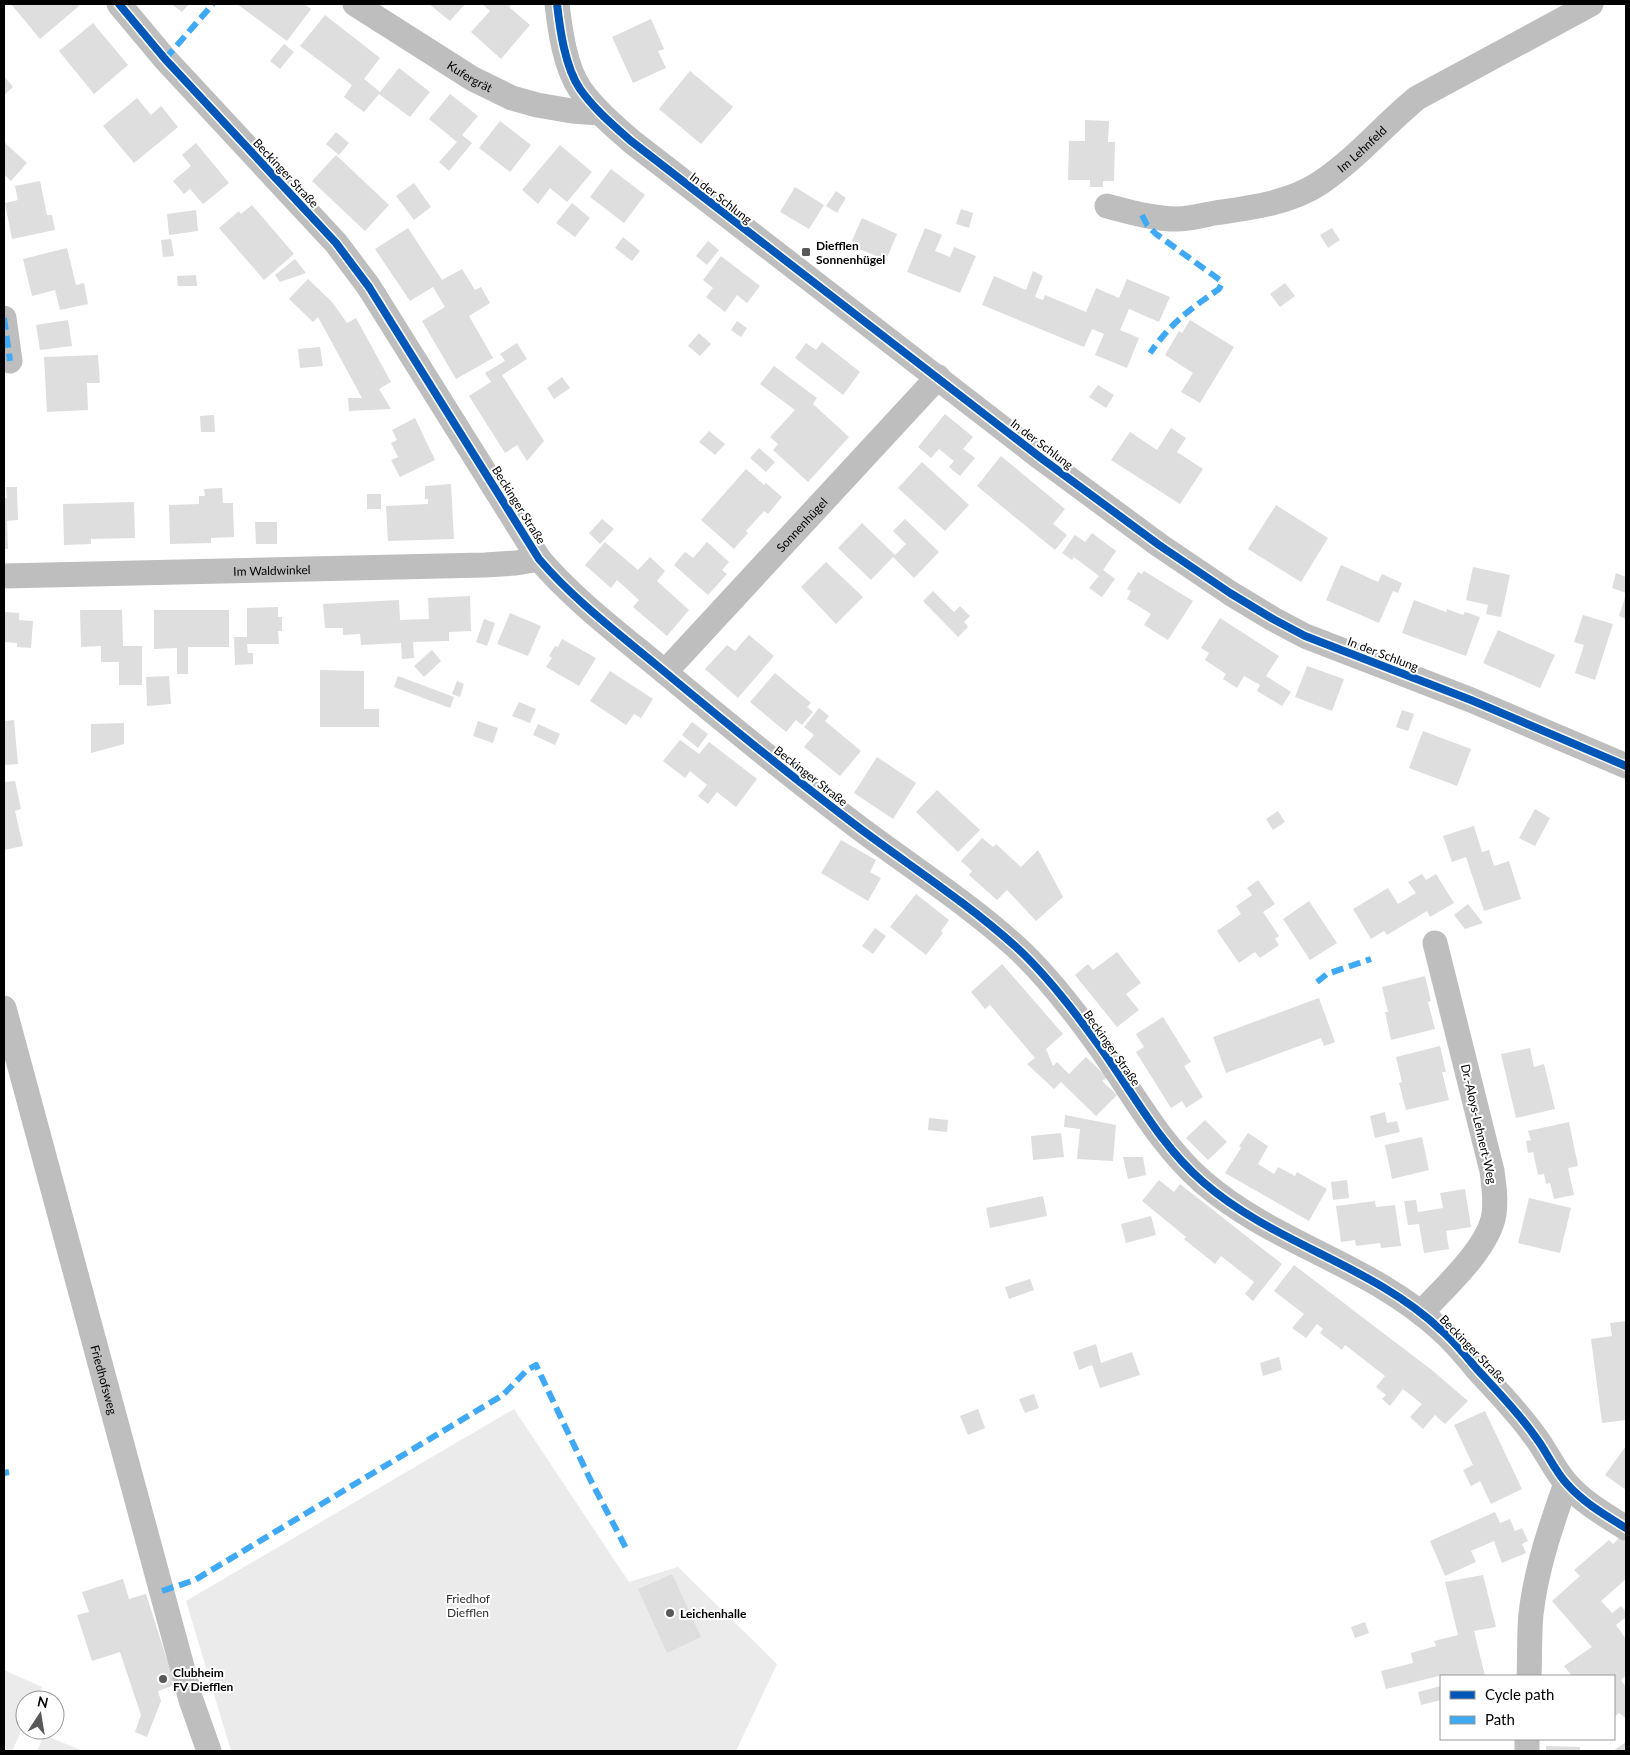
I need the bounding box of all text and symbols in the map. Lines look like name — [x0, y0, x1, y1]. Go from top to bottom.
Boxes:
street label: Kufergrät — [445, 57, 496, 95]
street label: Im Lehnfeld — [1334, 122, 1389, 175]
street label: Beckinger Straße — [250, 135, 322, 211]
street label: In der Schlung — [687, 169, 755, 227]
place label: Diefflen Sonnenhügel — [816, 238, 885, 267]
marker: Diefflen Sonnenhügel — [800, 246, 812, 258]
street label: In der Schlung — [1008, 416, 1076, 472]
street label: Beckinger Straße — [489, 463, 549, 547]
street label: Sonnenhügel — [773, 494, 830, 555]
street label: Im Waldwinkel — [233, 561, 311, 578]
street label: In der Schlung — [1345, 634, 1421, 674]
street label: Beckinger Straße — [771, 743, 851, 809]
street label: Beckinger Straße — [1080, 1007, 1144, 1089]
street label: Dr.-Aloys-Lehnert-Weg — [1458, 1063, 1500, 1185]
street label: Beckinger Straße — [1437, 1312, 1509, 1386]
street label: Friedhofsweg — [88, 1343, 121, 1416]
park label: Friedhof Diefflen — [446, 1591, 491, 1620]
place label: Leichenhalle — [680, 1606, 747, 1621]
marker: Leichenhalle — [664, 1607, 676, 1619]
place label: Clubheim FV Diefflen — [173, 1665, 234, 1694]
marker: Clubheim FV Diefflen — [157, 1673, 169, 1685]
legend — [1440, 1675, 1615, 1740]
text: Cycle path — [1485, 1685, 1554, 1703]
north arrow — [15, 1690, 65, 1740]
text: N — [36, 1692, 50, 1711]
text: Path — [1485, 1710, 1515, 1728]

